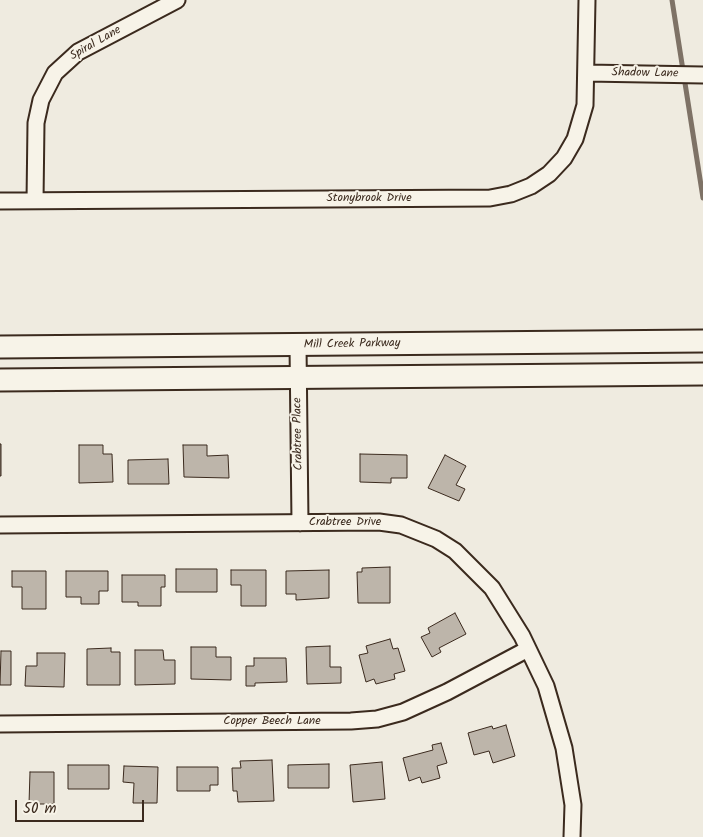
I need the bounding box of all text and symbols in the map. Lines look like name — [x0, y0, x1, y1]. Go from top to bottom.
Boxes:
street label: Spiral Lane — [68, 24, 124, 64]
street label: Shadow Lane — [612, 66, 678, 82]
street label: Stonybrook Drive — [326, 192, 412, 206]
street label: Mill Creek Parkway — [304, 337, 400, 353]
street label: Crabtree Place — [291, 397, 307, 471]
street label: Crabtree Drive — [309, 516, 381, 530]
street label: Copper Beech Lane — [223, 715, 321, 729]
scale bar — [18, 790, 146, 822]
text: 50 m — [23, 797, 57, 821]

